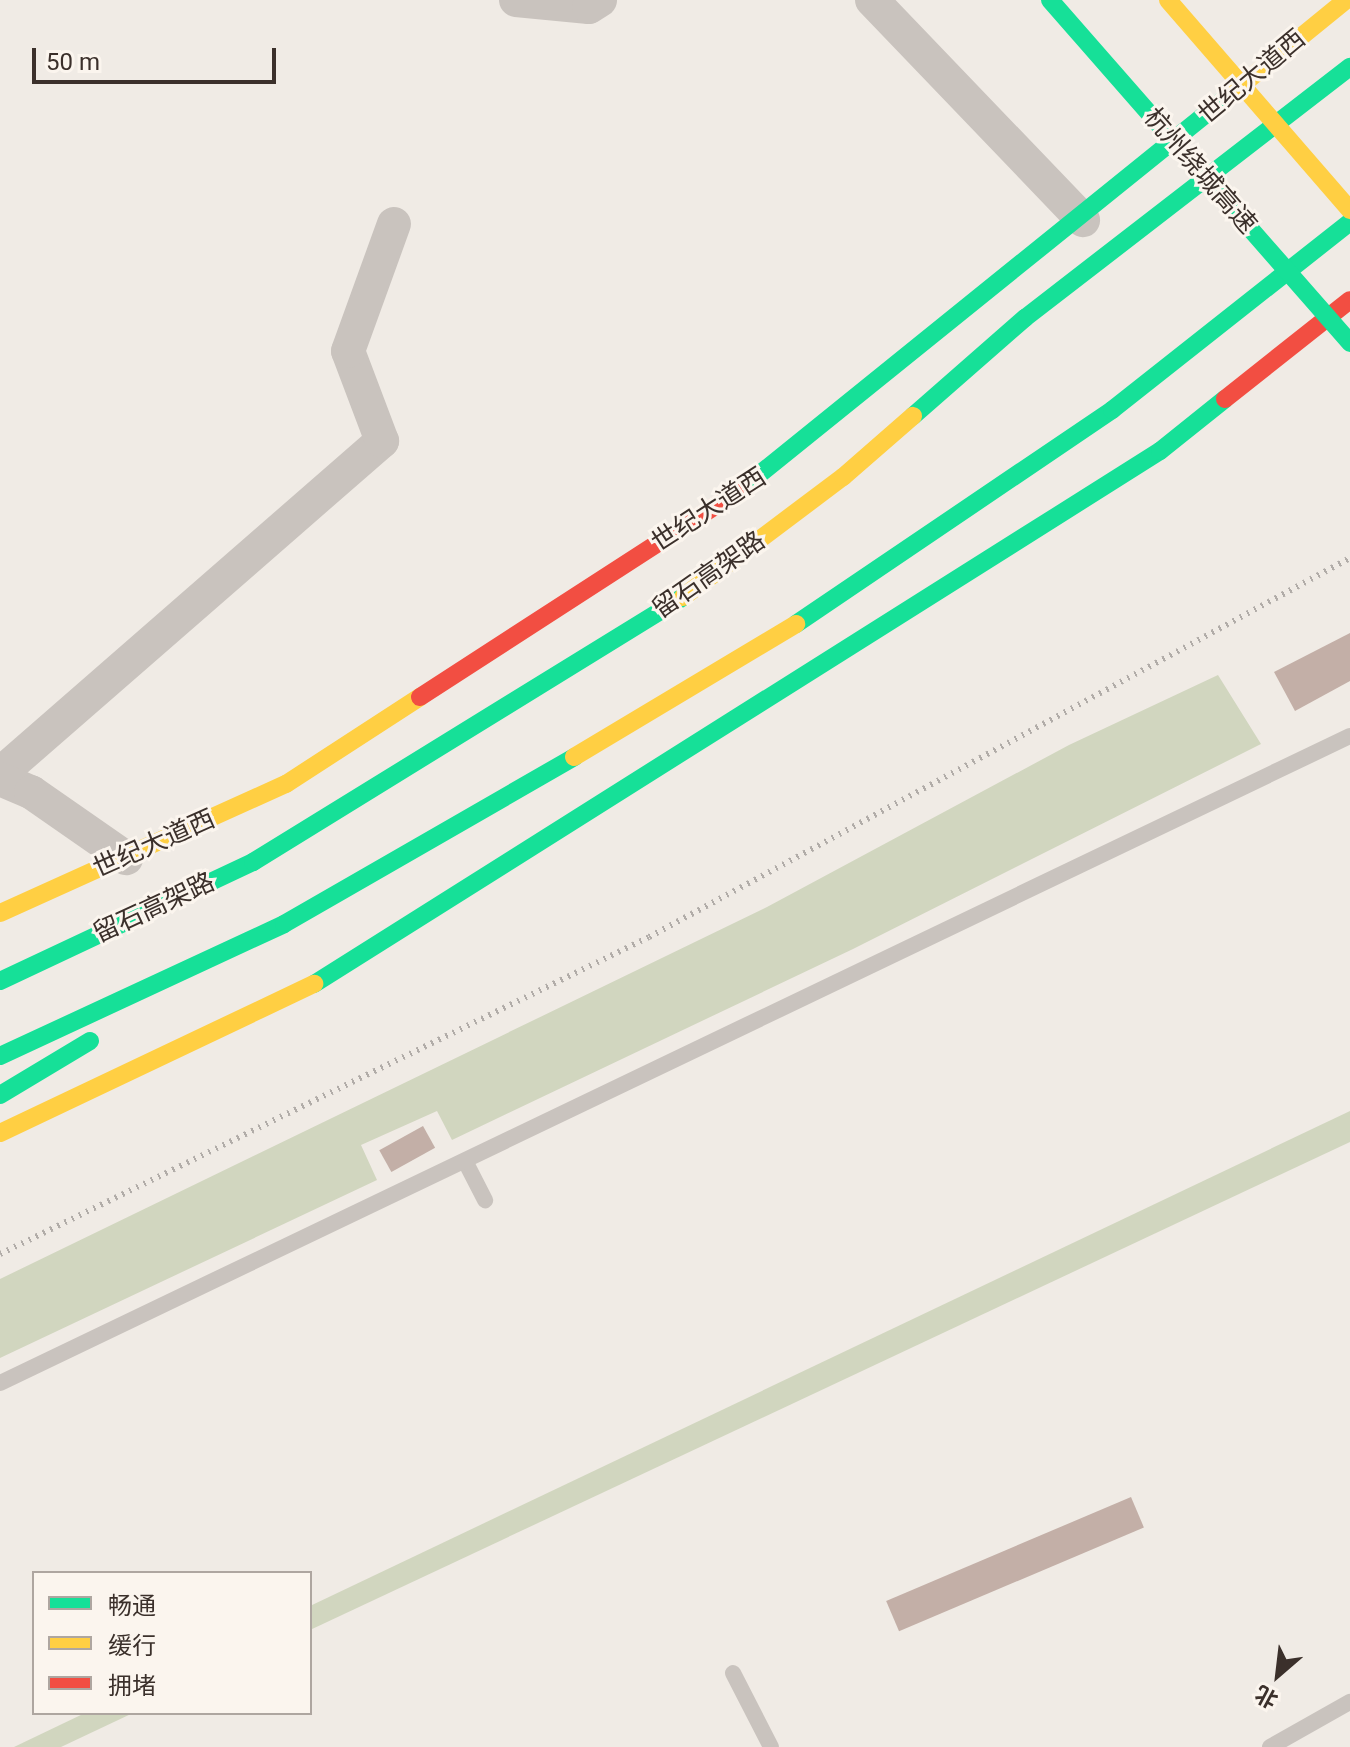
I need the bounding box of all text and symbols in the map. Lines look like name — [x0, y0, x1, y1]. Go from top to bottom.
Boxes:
street label: 世纪大道西 — [1192, 23, 1312, 131]
scale bar — [36, 32, 280, 82]
text: 50 m — [46, 48, 100, 76]
street label: 杭州绕城高速 — [1137, 102, 1263, 240]
street label: 世纪大道西 — [646, 462, 772, 558]
street label: 留石高架路 — [647, 525, 771, 625]
street label: 世纪大道西 — [88, 803, 220, 885]
street label: 留石高架路 — [88, 866, 220, 950]
legend — [32, 1571, 312, 1715]
text: 畅通 — [108, 1592, 156, 1620]
text: 缓行 — [108, 1632, 156, 1660]
north arrow — [1238, 1635, 1318, 1715]
text: 拥堵 — [108, 1672, 156, 1700]
text: 北 — [1251, 1680, 1282, 1713]

